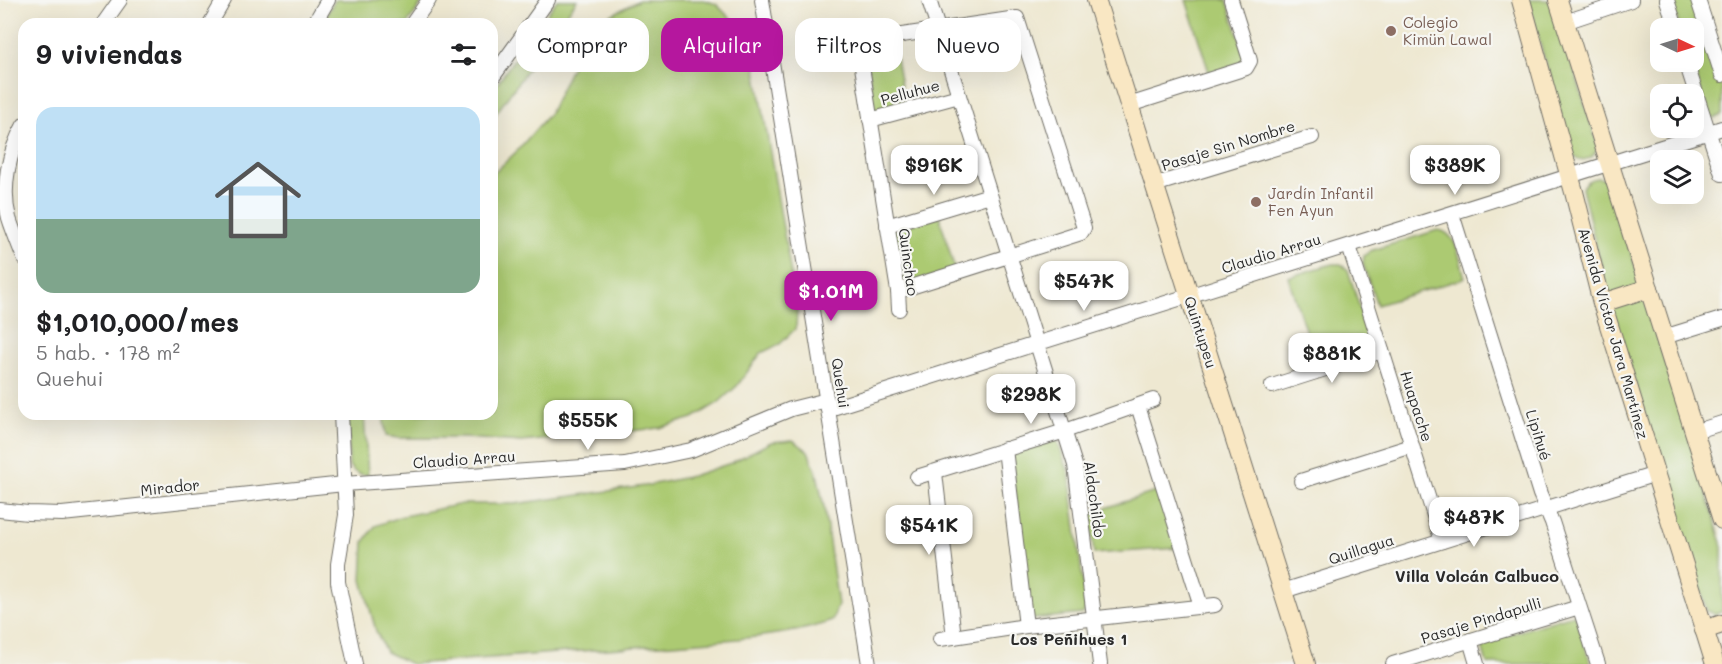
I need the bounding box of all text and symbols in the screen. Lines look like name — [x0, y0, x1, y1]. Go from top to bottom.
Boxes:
place label: Colegio Kimün Lawal — [1403, 12, 1492, 49]
chip: Comprar — [516, 18, 649, 72]
chip: Alquilar — [661, 18, 783, 72]
chip: Filtros — [795, 18, 903, 72]
chip: Nuevo — [915, 18, 1021, 72]
north arrow — [1650, 18, 1704, 72]
map controls — [1650, 18, 1704, 204]
marker: Colegio Kimün Lawal — [1384, 24, 1398, 38]
text: 9 viviendas — [36, 37, 183, 71]
icon: filters — [447, 38, 480, 71]
street label: Pelluhue — [878, 75, 942, 109]
button: locate — [1650, 84, 1704, 138]
street label: Pasaje Sin Nombre — [1159, 115, 1297, 175]
pin: $916K — [892, 145, 976, 196]
pin: $389K — [1413, 145, 1497, 196]
icon: home — [204, 146, 312, 254]
button: layers — [1650, 150, 1704, 204]
text: $916K — [905, 151, 963, 177]
text: $389K — [1424, 151, 1486, 177]
place label: Jardín Infantil Fen Ayun — [1268, 183, 1374, 220]
marker: Jardín Infantil Fen Ayun — [1249, 195, 1263, 209]
street label: Avenida Víctor Jara Martínez — [1574, 225, 1654, 441]
street label: Quinchao — [894, 227, 924, 297]
street label: Claudio Arrau — [1219, 228, 1323, 278]
pin: $547K — [1042, 261, 1126, 312]
text: $547K — [1053, 267, 1115, 293]
pin: $1.01M — [782, 271, 880, 322]
text: $1.01M — [798, 277, 864, 303]
street label: Quintupeu — [1180, 294, 1222, 370]
text: $1,010,000/mes — [36, 305, 239, 339]
pin: $881K — [1290, 333, 1374, 384]
text: 5 hab. · 178 m² — [36, 339, 180, 365]
text: $881K — [1302, 339, 1362, 365]
street label: Quehui — [827, 357, 855, 409]
text: Quehui — [36, 365, 103, 391]
street label: Huapache — [1396, 368, 1438, 444]
pin: $298K — [989, 374, 1073, 425]
text: $298K — [1000, 380, 1062, 406]
pin: $555K — [546, 400, 630, 451]
text: $555K — [558, 406, 618, 432]
street label: Lipihué — [1522, 407, 1556, 463]
street label: Claudio Arrau — [412, 445, 516, 473]
street label: Aldachildo — [1080, 459, 1110, 539]
street label: Mirador — [139, 474, 201, 500]
pin: $487K — [1432, 497, 1516, 548]
text: $487K — [1443, 503, 1505, 529]
pin: $541K — [887, 505, 971, 556]
text: $541K — [900, 511, 958, 537]
street label: Quillagua — [1326, 529, 1396, 569]
district label: Villa Volcán Calbuco — [1395, 565, 1559, 586]
street label: Pasaje Pindapulli — [1418, 592, 1544, 648]
district label: Los Peñihues 1 — [1011, 628, 1127, 649]

